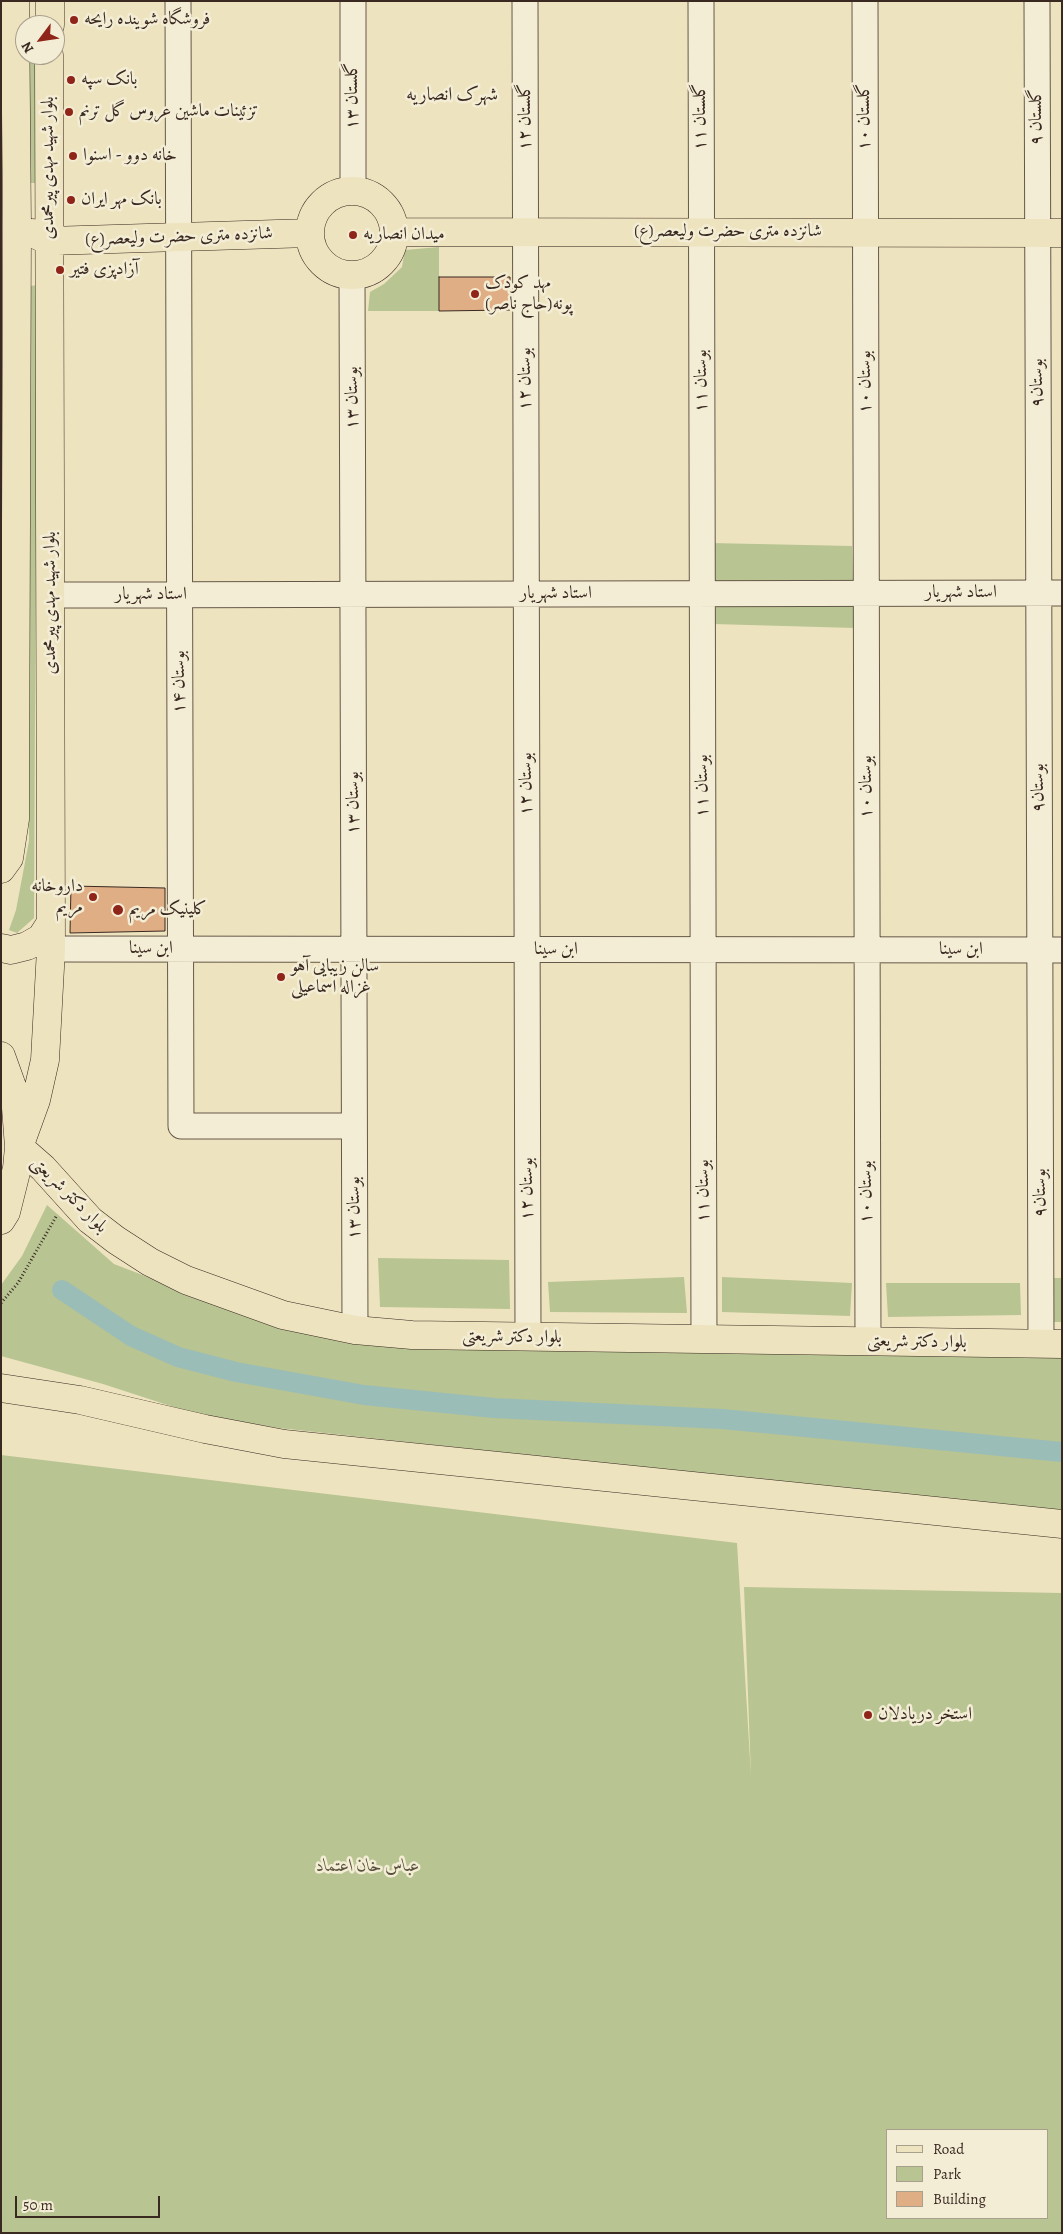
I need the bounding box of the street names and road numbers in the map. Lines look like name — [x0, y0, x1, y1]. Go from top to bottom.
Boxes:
street label: گلستان ۱۳ — [342, 62, 364, 130]
street label: گلستان ۱۲ — [515, 83, 537, 151]
street label: گلستان ۱۱ — [690, 83, 712, 151]
street label: گلستان ۱۰ — [854, 83, 876, 151]
street label: گلستان ۹ — [1026, 88, 1048, 146]
street label: بلوار شهید مهدی پیرمحمدی — [38, 96, 60, 240]
street label: شانزده متری حضرت ولیعصر(ع) — [634, 221, 822, 243]
street label: شانزده متری حضرت ولیعصر(ع) — [85, 223, 273, 251]
street label: بوستان ۱۲ — [515, 347, 537, 411]
street label: بوستان ۱۱ — [691, 349, 713, 413]
street label: بوستان ۱۰ — [855, 350, 877, 414]
street label: بوستان۹ — [1027, 358, 1049, 408]
street label: بوستان ۱۳ — [342, 366, 364, 430]
street label: بلوار شهید مهدی پیرمحمدی — [40, 531, 62, 675]
street label: استاد شهریار — [925, 582, 997, 604]
street label: استاد شهریار — [520, 583, 592, 605]
street label: استاد شهریار — [115, 584, 187, 606]
street label: بوستان ۱۴ — [169, 650, 191, 714]
street label: بوستان ۱۲ — [516, 752, 538, 816]
street label: بوستان ۱۱ — [692, 754, 714, 818]
street label: بوستان ۱۰ — [856, 755, 878, 819]
street label: بوستان۹ — [1028, 763, 1050, 813]
street label: بوستان ۱۳ — [343, 771, 365, 835]
street label: ابن سینا — [129, 938, 173, 960]
street label: ابن سینا — [534, 939, 578, 961]
street label: ابن سینا — [939, 939, 983, 961]
street label: بلوار دکتر شریعتی — [26, 1152, 112, 1238]
street label: بوستان ۱۲ — [517, 1157, 539, 1221]
street label: بوستان ۱۱ — [693, 1159, 715, 1223]
street label: بوستان ۱۰ — [856, 1160, 878, 1224]
street label: بوستان۹ — [1030, 1168, 1052, 1218]
street label: بوستان ۱۳ — [344, 1176, 366, 1240]
street label: بلوار دکتر شریعتی — [462, 1325, 562, 1349]
street label: بلوار دکتر شریعتی — [867, 1330, 967, 1354]

